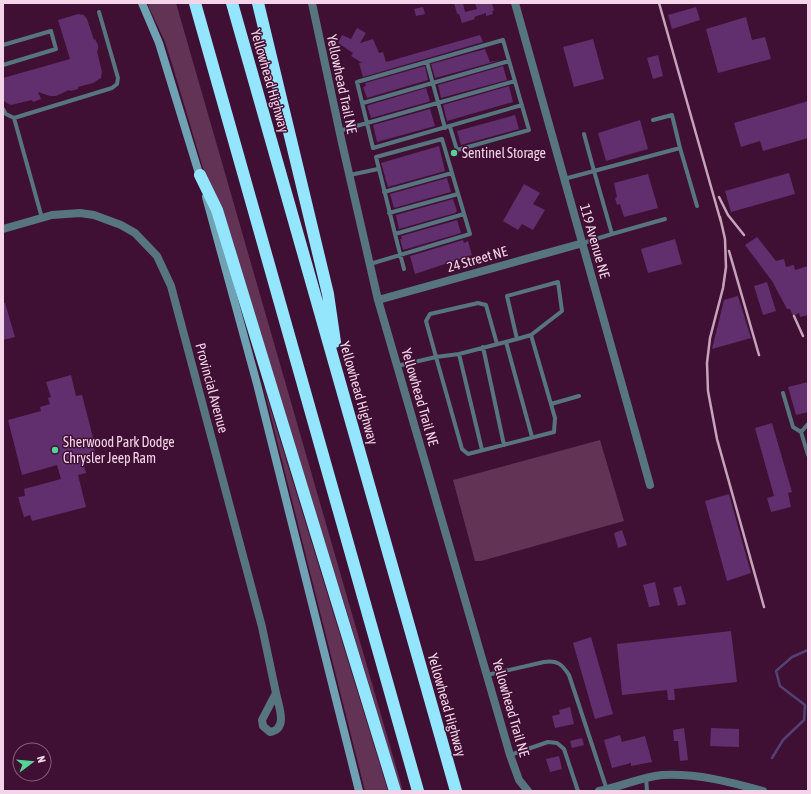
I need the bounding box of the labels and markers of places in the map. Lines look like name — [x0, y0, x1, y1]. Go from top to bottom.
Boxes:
place label: Sentinel Storage — [462, 145, 546, 161]
marker: Sentinel Storage — [449, 148, 459, 158]
place label: Sherwood Park Dodge Chrysler Jeep Ram — [63, 434, 175, 466]
marker: Sherwood Park Dodge Chrysler Jeep Ram — [50, 445, 60, 455]

